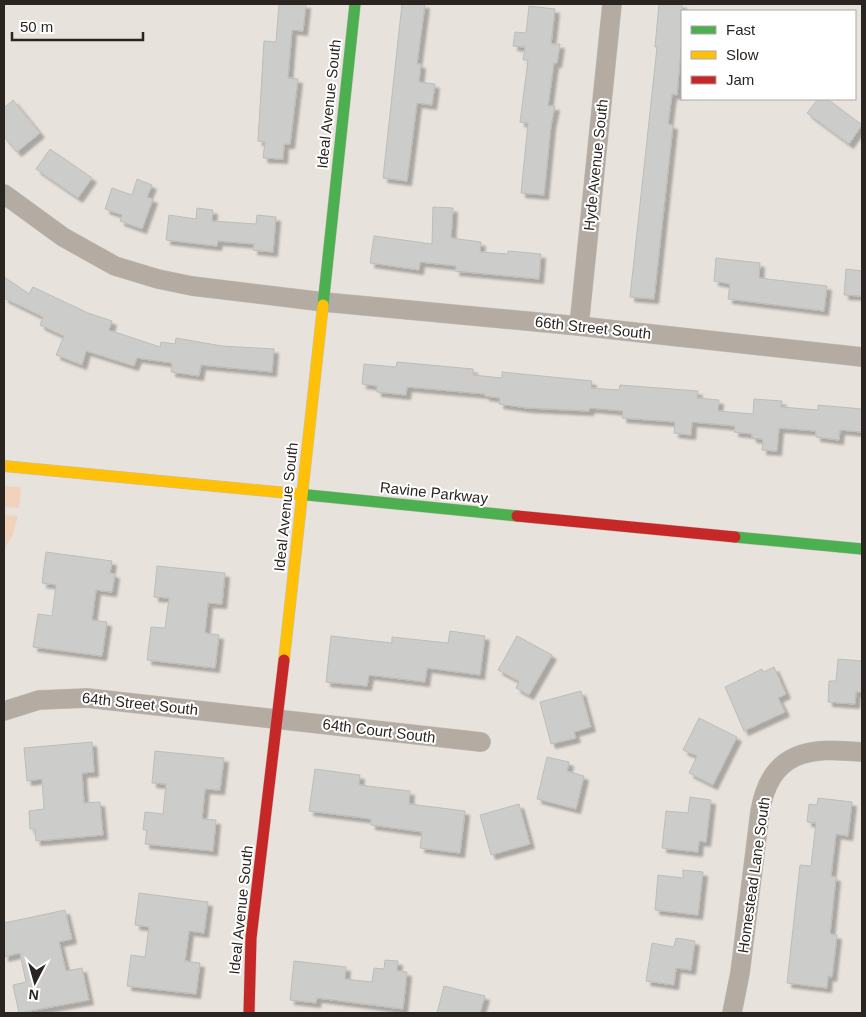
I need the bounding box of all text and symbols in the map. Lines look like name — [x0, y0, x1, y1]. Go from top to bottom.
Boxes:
scale bar — [12, 10, 144, 42]
legend — [681, 10, 856, 100]
text: 50 m — [20, 18, 53, 35]
text: Fast — [726, 21, 756, 38]
street label: Ideal Avenue South — [313, 38, 344, 169]
text: Slow — [726, 46, 759, 63]
text: Jam — [726, 71, 754, 88]
street label: Hyde Avenue South — [580, 98, 611, 232]
street label: 66th Street South — [534, 313, 652, 342]
street label: Ideal Avenue South — [270, 441, 301, 572]
street label: Ravine Parkway — [379, 478, 489, 507]
street label: 64th Street South — [81, 689, 199, 718]
street label: 64th Court South — [322, 715, 436, 746]
street label: Homestead Lane South — [734, 796, 773, 954]
street label: Ideal Avenue South — [225, 844, 256, 975]
north arrow — [10, 957, 60, 1007]
text: N — [28, 986, 40, 1003]

